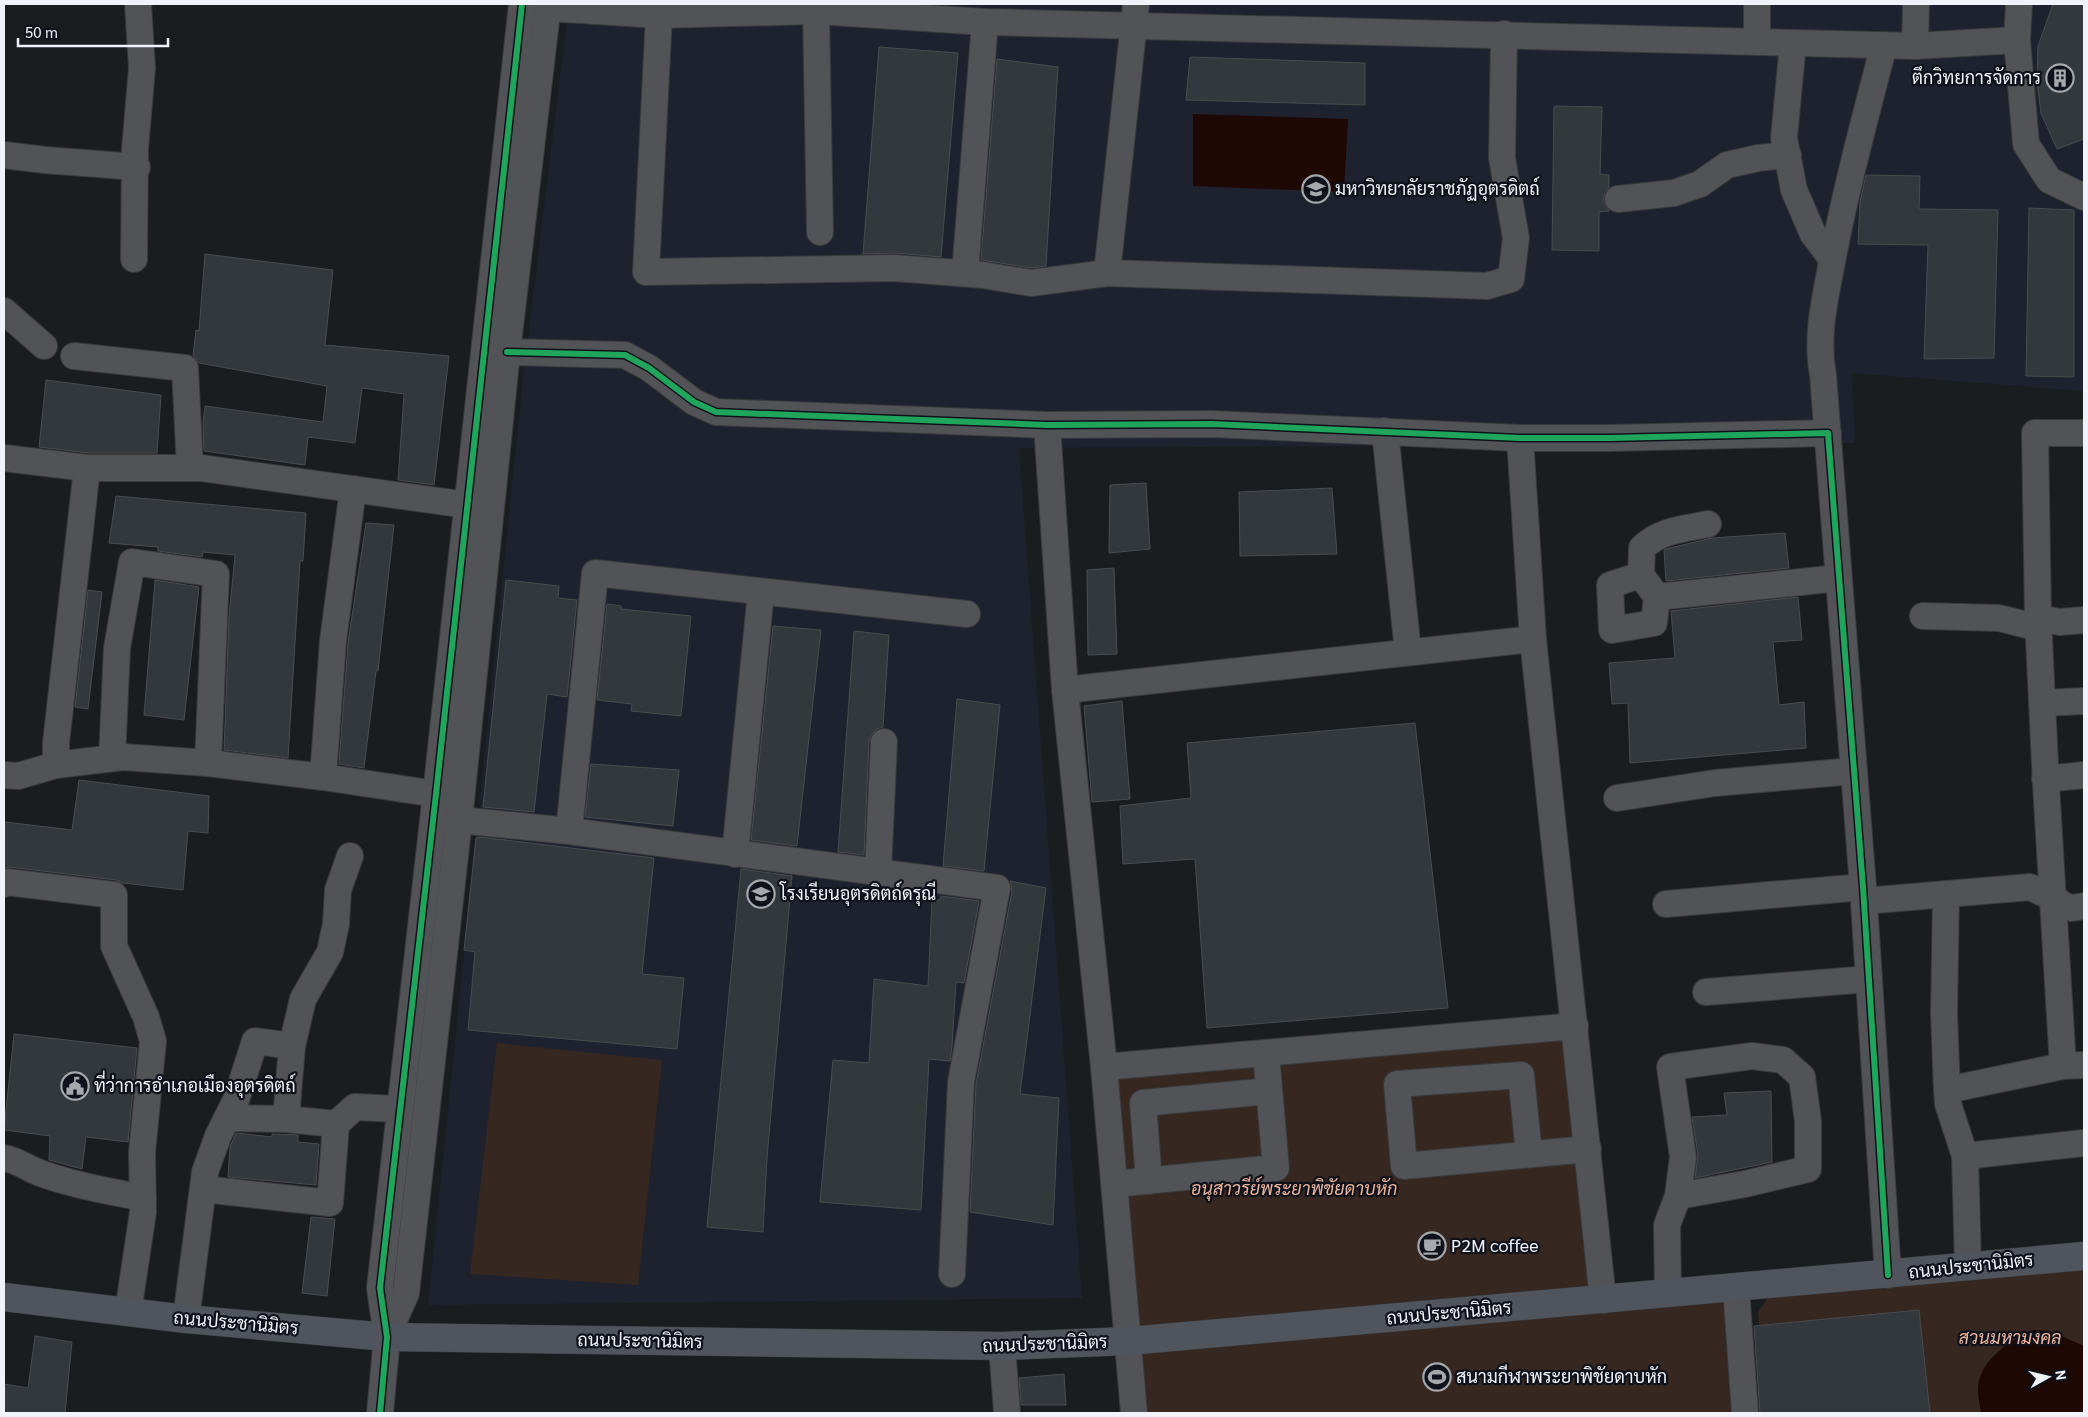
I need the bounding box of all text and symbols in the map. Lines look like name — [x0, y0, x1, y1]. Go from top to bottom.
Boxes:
scale bar — [18, 15, 168, 47]
text: 50 m — [25, 22, 58, 41]
building icon: ตึกวิทยการจัดการ — [2045, 63, 2075, 93]
place label: ตึกวิทยการจัดการ — [1912, 65, 2041, 88]
school or university icon: มหาวิทยาลัยราชภัฏอุตรดิตถ์ — [1301, 174, 1331, 204]
place label: มหาวิทยาลัยราชภัฏอุตรดิตถ์ — [1335, 176, 1540, 201]
school or university icon: โรงเรียนอุตรดิตถ์ดรุณี — [746, 879, 776, 909]
place label: โรงเรียนอุตรดิตถ์ดรุณี — [779, 881, 936, 906]
place label: ที่ว่าการอำเภอเมืองอุตรดิตถ์ — [94, 1070, 296, 1098]
public building icon: ที่ว่าการอำเภอเมืองอุตรดิตถ์ — [60, 1071, 90, 1101]
park label: อนุสาวรีย์พระยาพิชัยดาบหัก — [1191, 1176, 1397, 1201]
cafe icon: P2M coffee — [1417, 1231, 1447, 1261]
place label: P2M coffee — [1451, 1233, 1539, 1256]
street label: ถนนประชานิมิตร — [1907, 1246, 2035, 1282]
street label: ถนนประชานิมิตร — [1385, 1295, 1513, 1328]
street label: ถนนประชานิมิตร — [173, 1305, 300, 1338]
park label: สวนมหามงคล — [1959, 1325, 2061, 1348]
street label: ถนนประชานิมิตร — [577, 1327, 703, 1352]
street label: ถนนประชานิมิตร — [982, 1329, 1108, 1356]
north arrow — [2023, 1352, 2073, 1402]
sports icon: สนามกีฬาพระยาพิชัยดาบหัก — [1422, 1362, 1452, 1392]
place label: สนามกีฬาพระยาพิชัยดาบหัก — [1456, 1364, 1667, 1387]
text: N — [2052, 1369, 2071, 1381]

